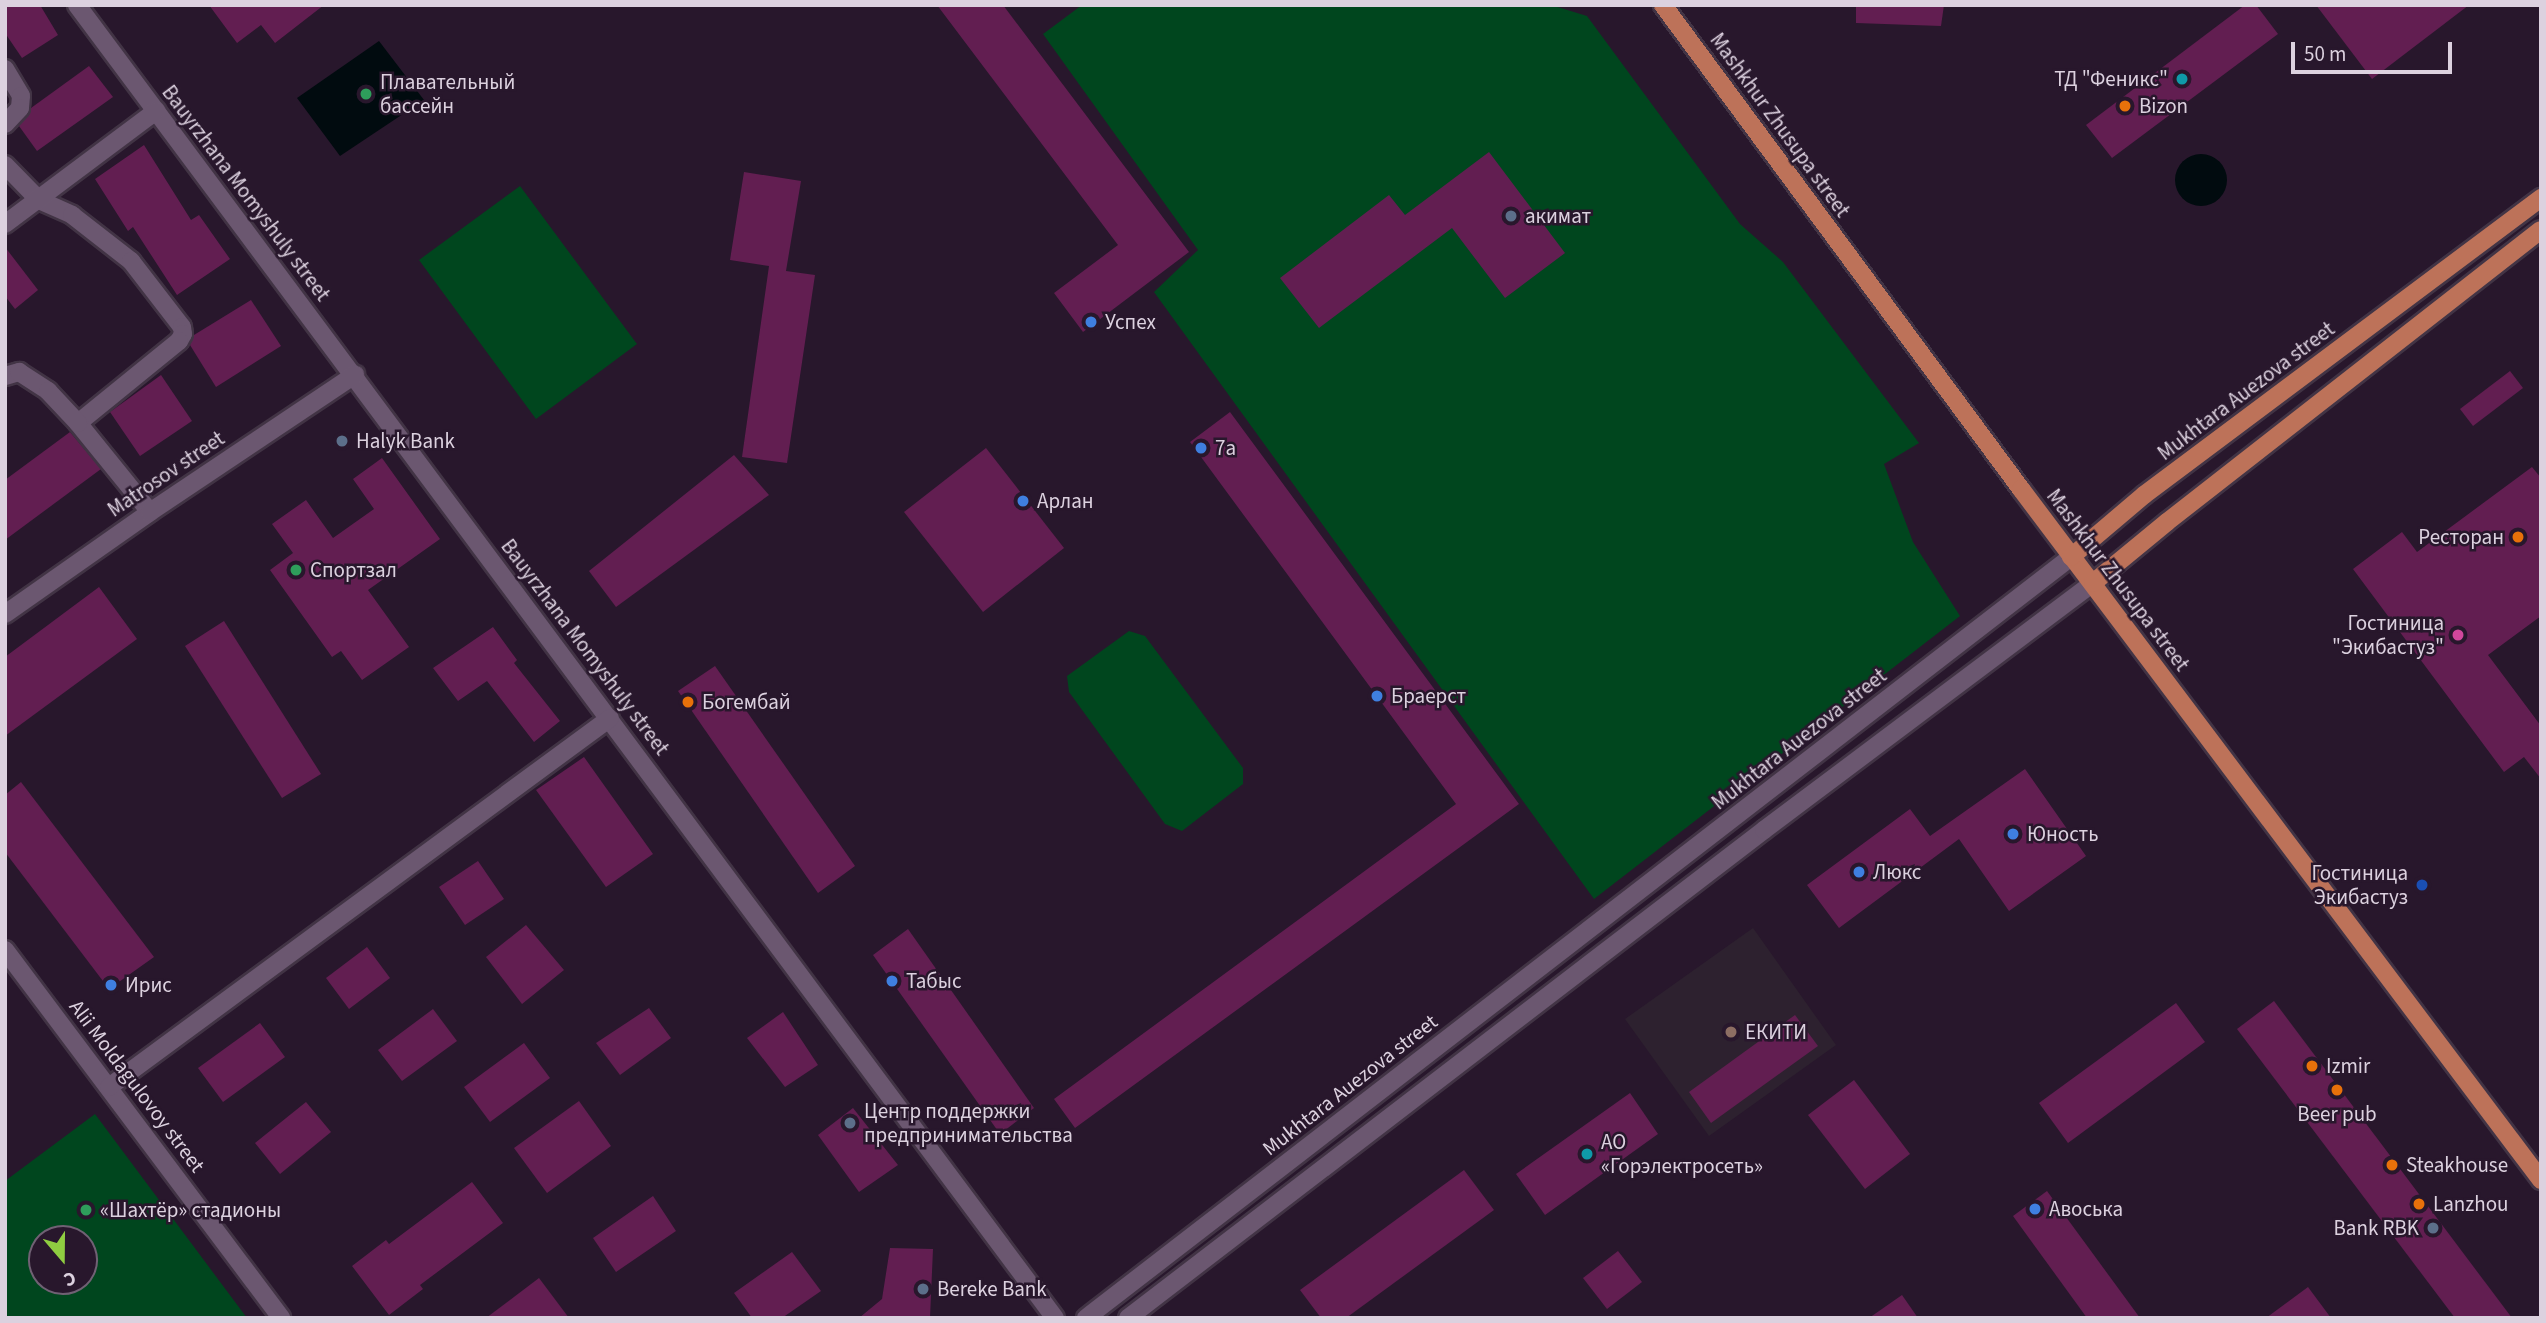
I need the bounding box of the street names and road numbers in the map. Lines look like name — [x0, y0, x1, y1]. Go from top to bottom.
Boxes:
street label: Mashkhur Zhusupa street — [1705, 28, 1855, 222]
street label: Bauyrzhana Momyshuly street — [157, 80, 335, 306]
street label: Mukhtara Auezova street — [2153, 316, 2339, 466]
street label: Matrosov street — [103, 426, 229, 522]
street label: Mashkhur Zhusupa street — [2041, 484, 2195, 676]
street label: Bauyrzhana Momyshuly street — [496, 534, 674, 760]
street label: Mukhtara Auezova street — [1707, 663, 1891, 815]
street label: Alii Moldagulovoy street — [64, 995, 210, 1177]
street label: Mukhtara Auezova street — [1258, 1009, 1442, 1161]

